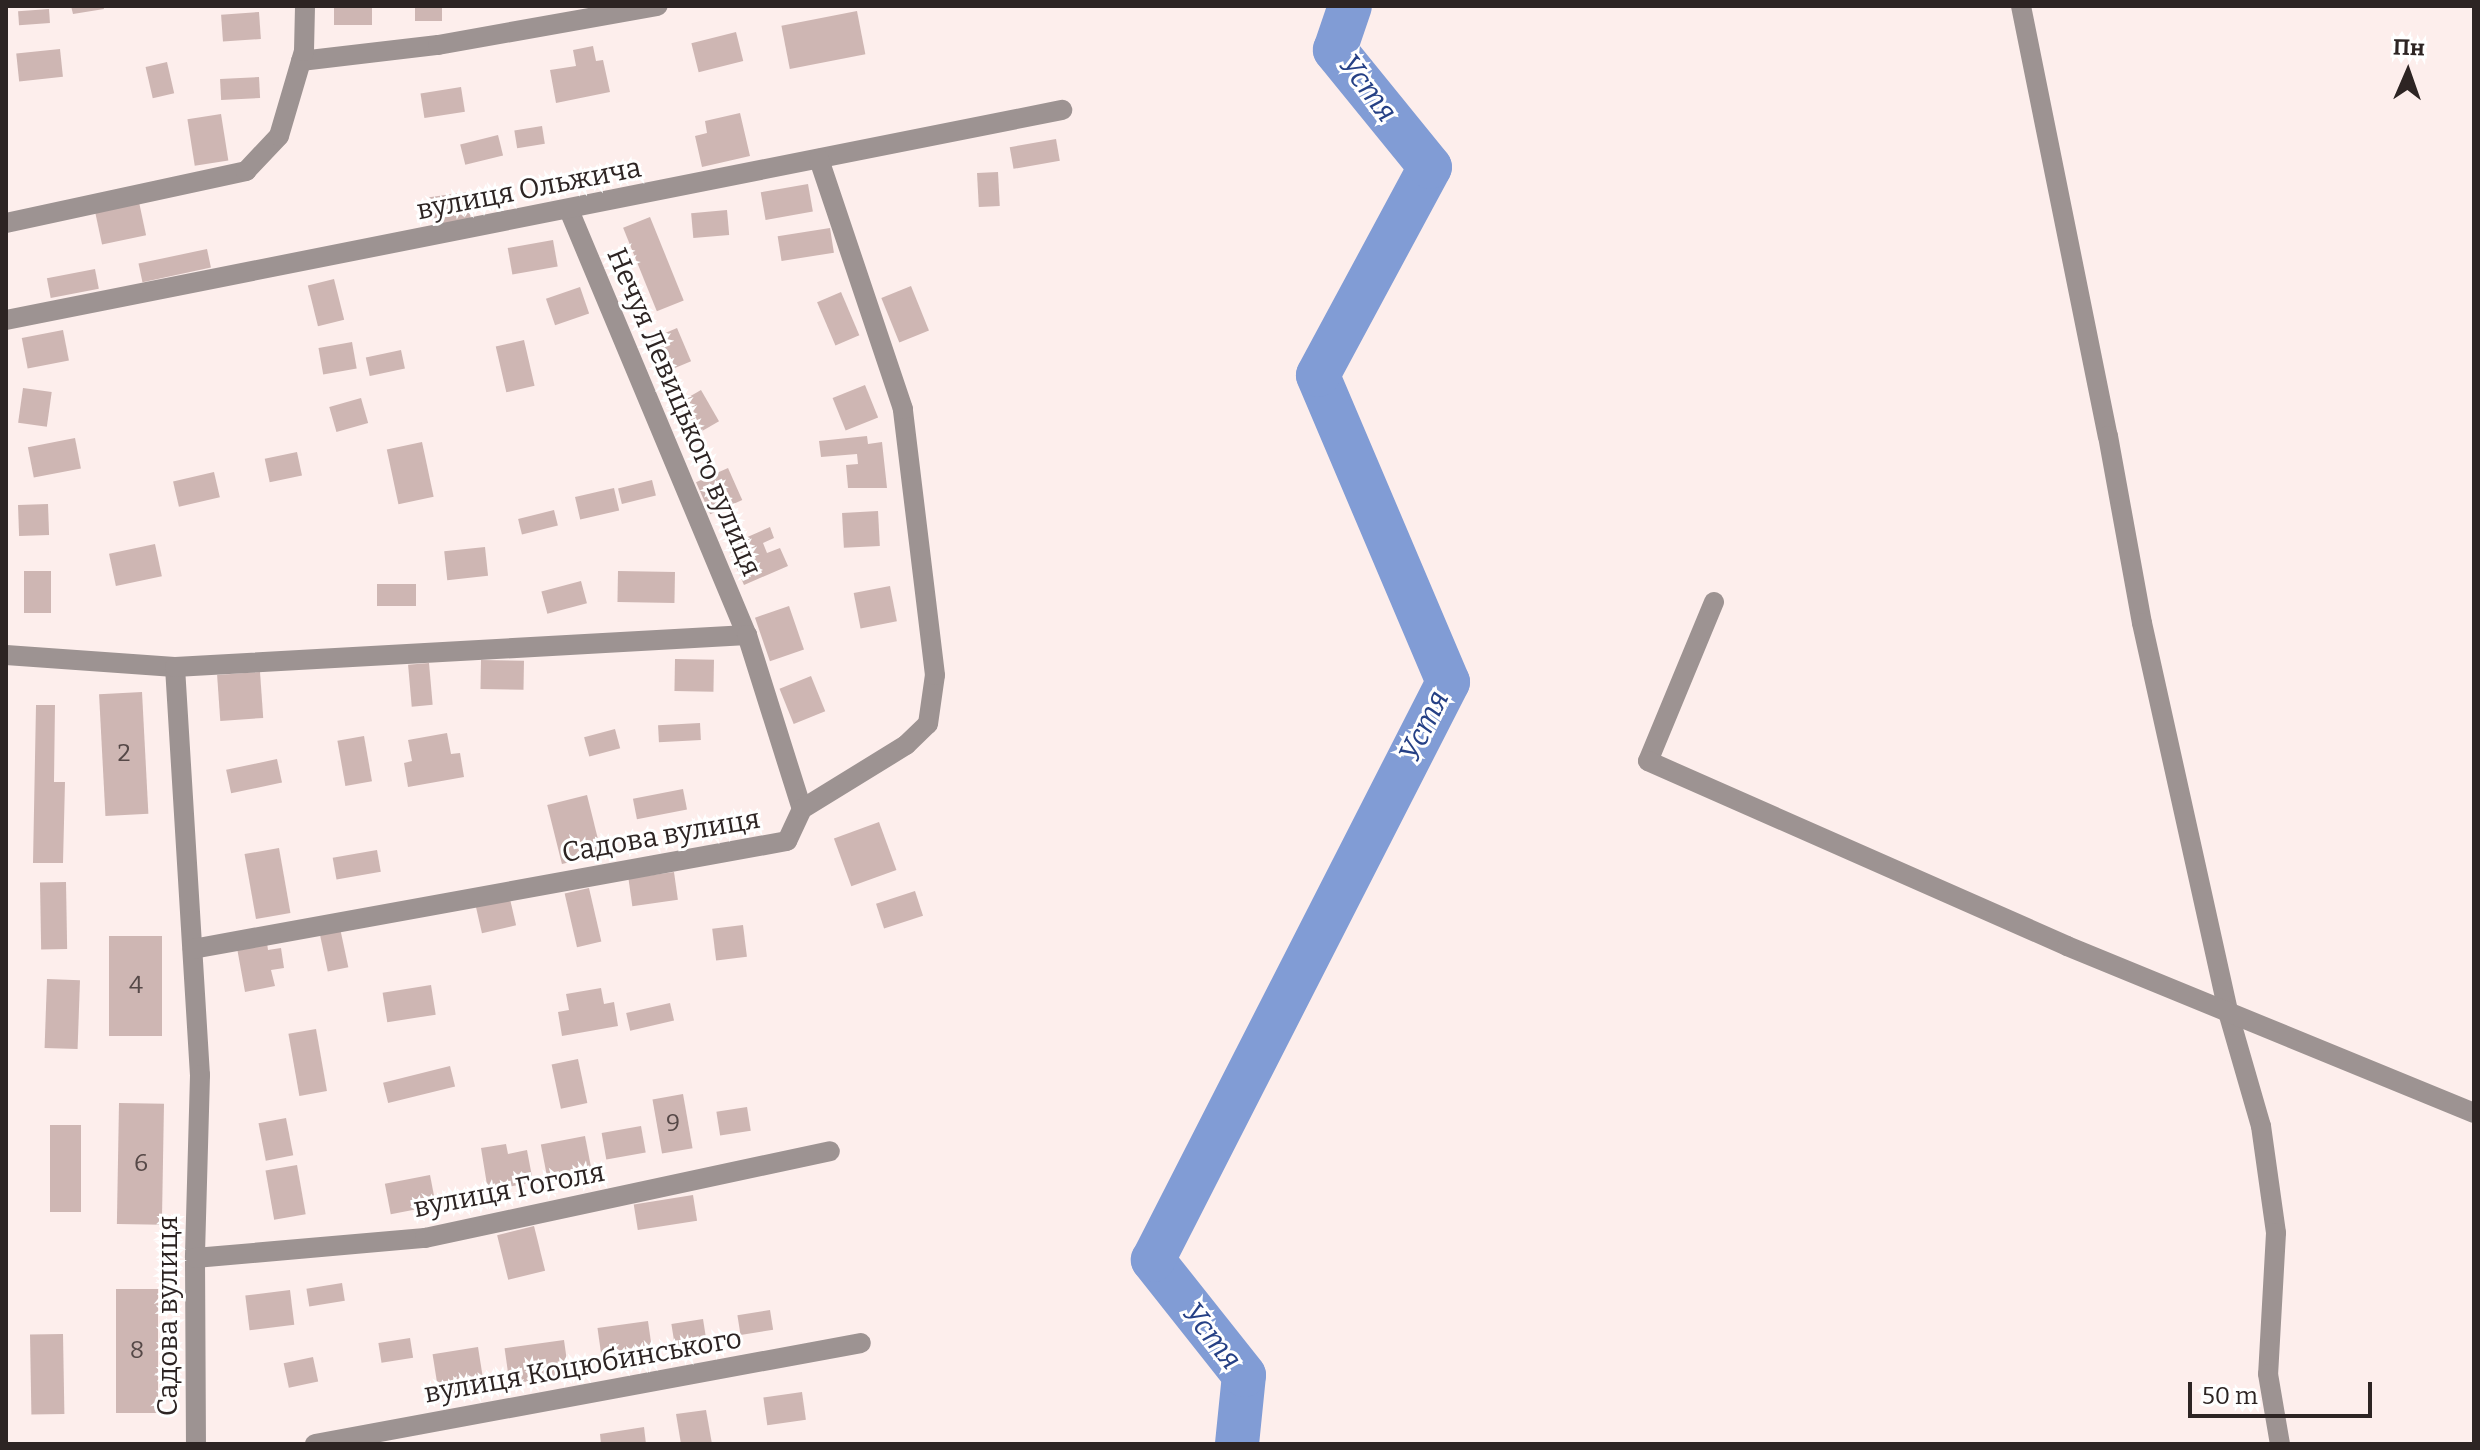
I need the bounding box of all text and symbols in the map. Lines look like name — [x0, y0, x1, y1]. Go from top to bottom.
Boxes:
north arrow — [2368, 32, 2448, 112]
text: Пн — [2392, 33, 2425, 62]
water label: Устя — [1331, 47, 1405, 129]
street label: вулиця Ольжича — [414, 151, 644, 227]
street label: Нечуя Левицького вулиця — [600, 243, 768, 581]
water label: Устя — [1391, 684, 1457, 768]
house number: 2 — [117, 740, 131, 768]
street label: Садова вулиця — [559, 802, 763, 870]
house number: 4 — [129, 972, 143, 1000]
house number: 9 — [666, 1110, 680, 1138]
house number: 6 — [134, 1150, 148, 1178]
street label: вулиця Гоголя — [411, 1155, 607, 1225]
street label: Садова вулиця — [151, 1216, 185, 1416]
water label: Устя — [1175, 1295, 1249, 1377]
street label: вулиця Коцюбинського — [422, 1322, 744, 1410]
house number: 8 — [130, 1337, 144, 1365]
scale bar — [2192, 1366, 2376, 1416]
text: 50 m — [2202, 1382, 2258, 1410]

